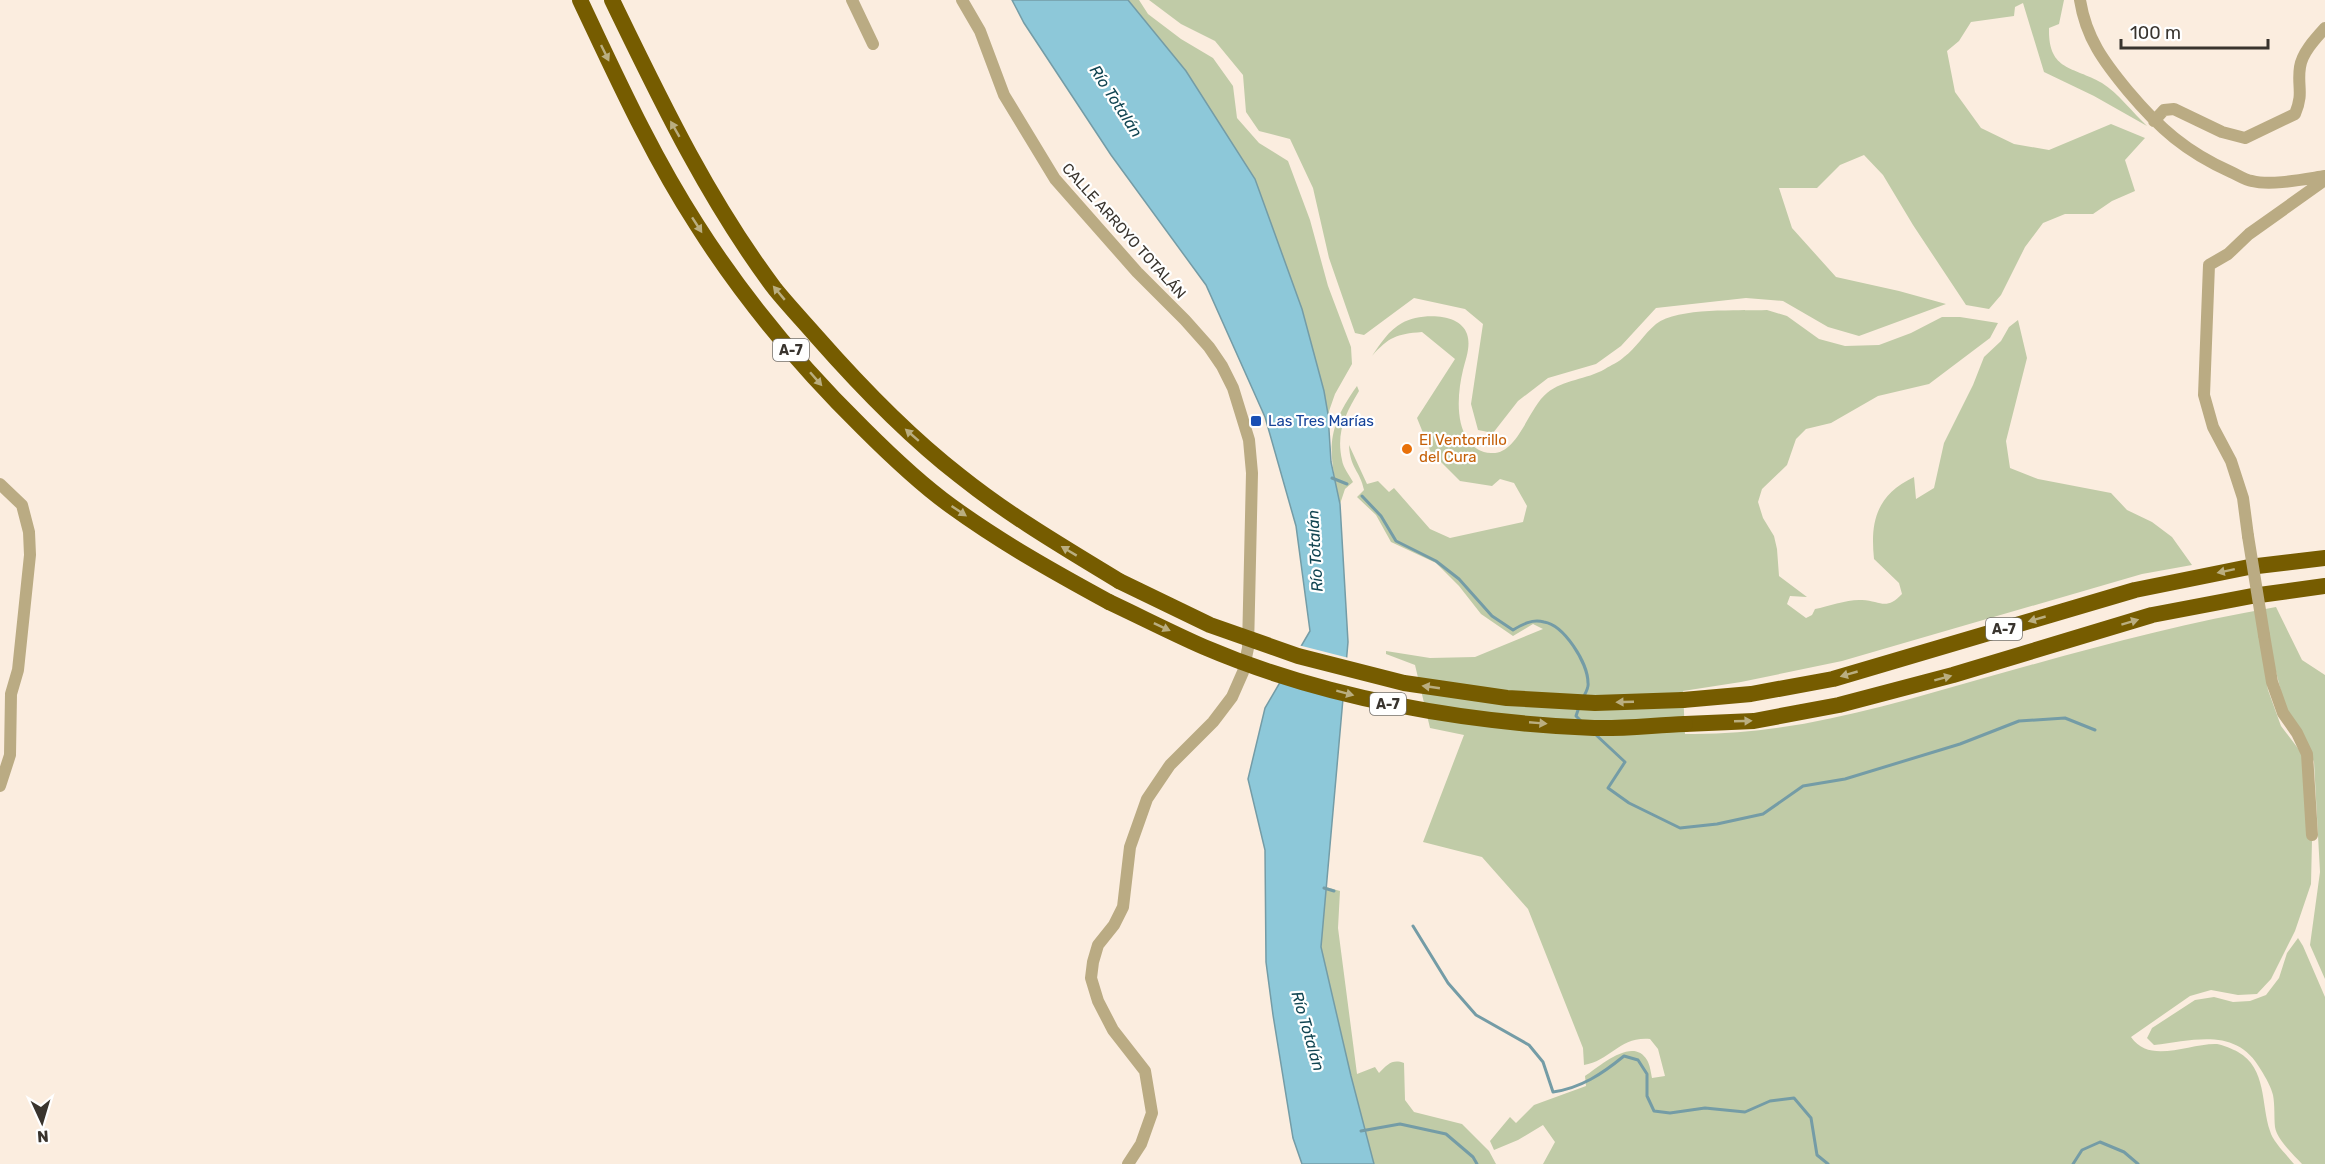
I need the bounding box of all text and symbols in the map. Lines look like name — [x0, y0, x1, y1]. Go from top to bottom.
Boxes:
scale bar — [2121, 12, 2268, 50]
text: 100 m — [2130, 22, 2181, 44]
one-way arrow — [601, 44, 610, 61]
water label: Río Totalán — [1086, 61, 1146, 141]
one-way arrow — [670, 120, 680, 137]
street label: CALLE ARROYO TOTALÁN — [1058, 159, 1190, 303]
one-way arrow — [691, 216, 703, 232]
one-way arrow — [773, 285, 786, 301]
road number: A-7 — [773, 339, 809, 361]
one-way arrow — [809, 371, 822, 387]
place label: Las Tres Marías — [1268, 412, 1374, 430]
marker: Las Tres Marías — [1249, 414, 1263, 428]
one-way arrow — [904, 429, 920, 442]
place label: El Ventorrillo del Cura — [1419, 431, 1507, 466]
marker: El Ventorrillo del Cura — [1400, 442, 1414, 456]
one-way arrow — [950, 505, 966, 517]
water label: Río Totalán — [1303, 509, 1327, 593]
one-way arrow — [1060, 546, 1077, 556]
one-way arrow — [2216, 567, 2235, 577]
one-way arrow — [2027, 615, 2045, 624]
one-way arrow — [2121, 617, 2139, 626]
road number: A-7 — [1986, 618, 2022, 640]
one-way arrow — [1154, 623, 1171, 632]
one-way arrow — [1840, 670, 1858, 679]
one-way arrow — [1934, 673, 1952, 682]
one-way arrow — [1421, 682, 1440, 691]
one-way arrow — [1337, 689, 1355, 698]
road number: A-7 — [1370, 693, 1406, 715]
one-way arrow — [1615, 697, 1634, 706]
one-way arrow — [1734, 717, 1753, 726]
one-way arrow — [1528, 719, 1547, 728]
water label: Río Totalán — [1288, 989, 1328, 1073]
north arrow — [12, 1092, 72, 1152]
text: N — [37, 1127, 49, 1146]

